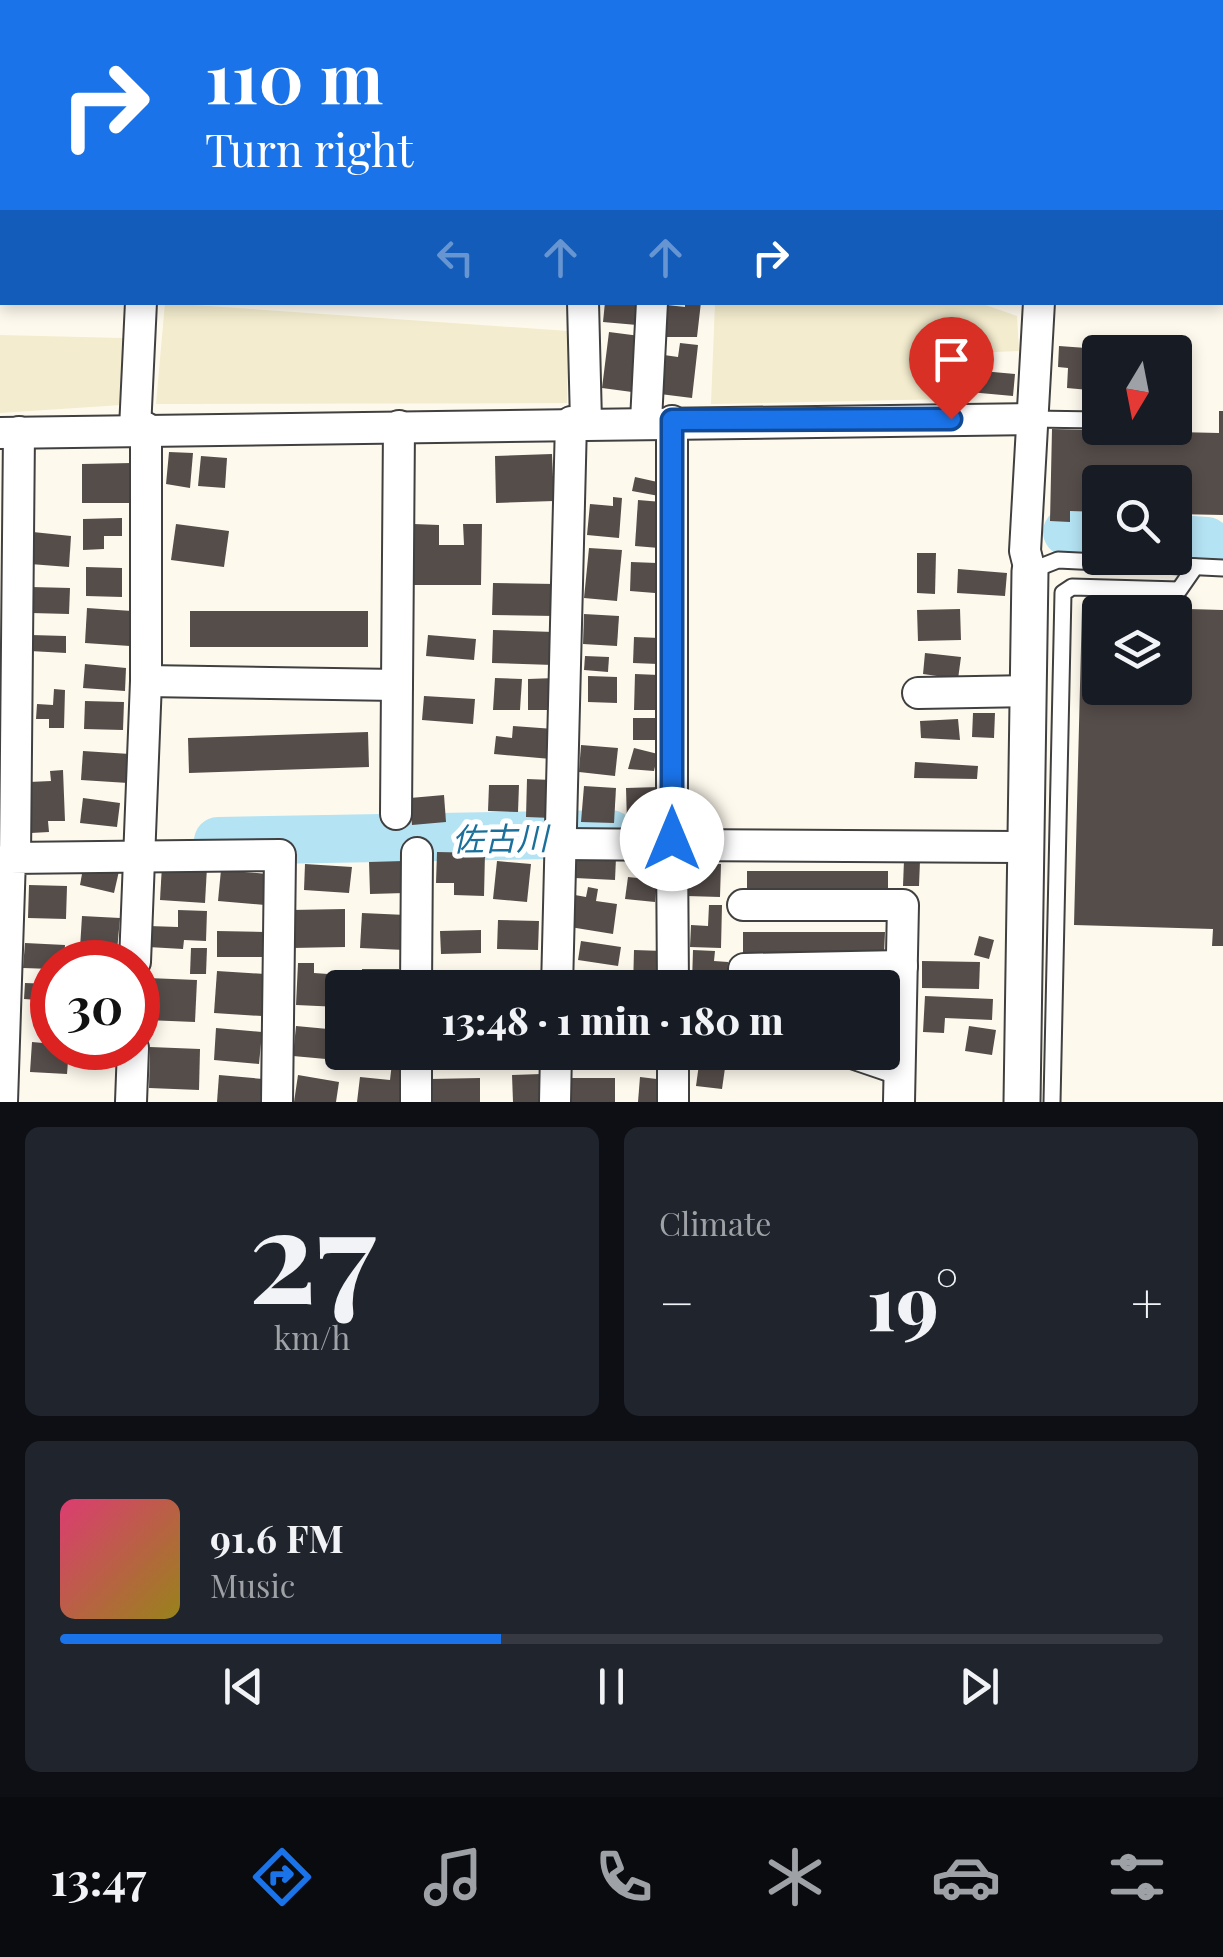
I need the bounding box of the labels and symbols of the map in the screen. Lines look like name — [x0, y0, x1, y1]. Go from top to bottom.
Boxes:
pin — [909, 317, 994, 420]
north arrow — [1082, 335, 1192, 445]
position arrow — [620, 787, 724, 891]
water label: 佐古川 — [452, 815, 551, 859]
speed limit sign: 30 — [30, 940, 160, 1070]

